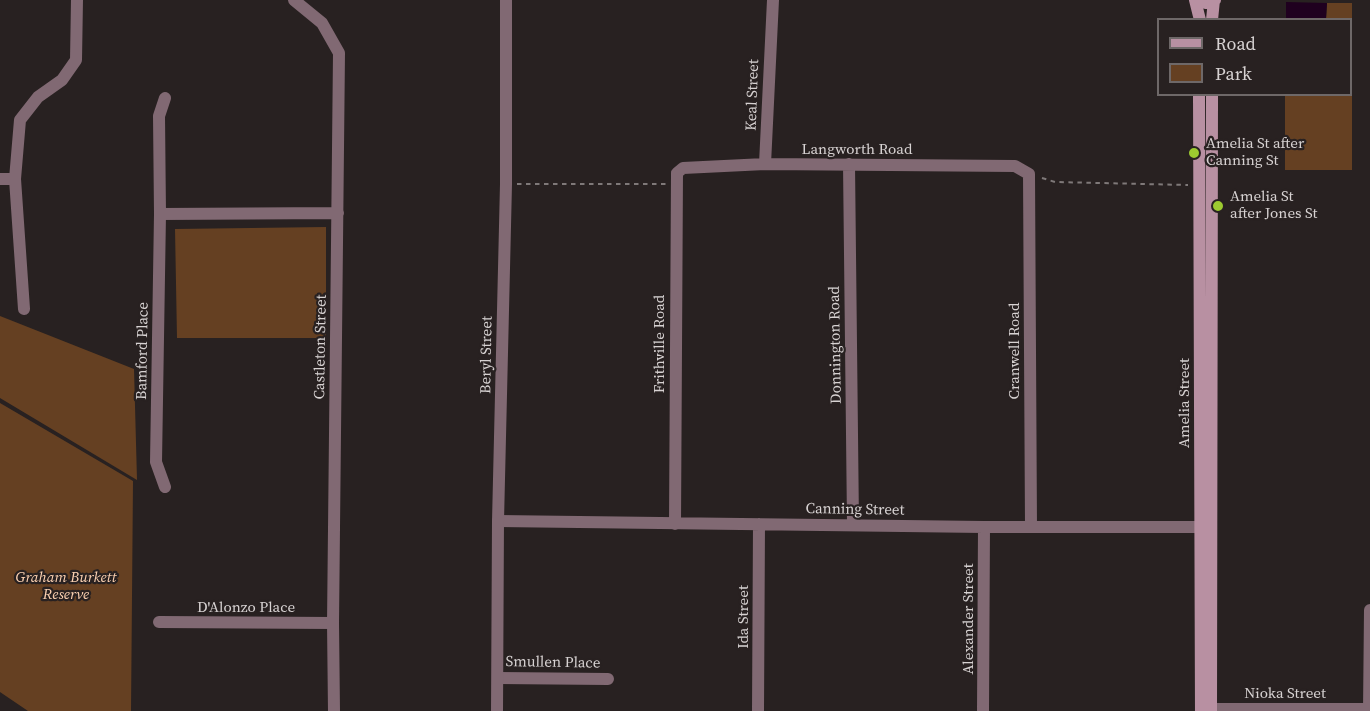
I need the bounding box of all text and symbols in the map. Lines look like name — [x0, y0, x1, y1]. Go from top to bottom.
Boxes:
legend — [1157, 18, 1352, 96]
text: Road — [1215, 31, 1256, 56]
street label: Keal Street — [743, 59, 763, 131]
text: Park — [1215, 61, 1252, 86]
place label: Amelia St after Canning St — [1206, 135, 1304, 170]
street label: Langworth Road — [802, 141, 912, 159]
marker: Amelia St after Canning St — [1187, 146, 1201, 160]
place label: Amelia St after Jones St — [1230, 188, 1317, 223]
marker: Amelia St after Jones St — [1211, 199, 1225, 213]
street label: Donnington Road — [826, 286, 846, 404]
street label: Castleton Street — [311, 294, 331, 400]
street label: Frithville Road — [651, 295, 669, 393]
street label: Bamford Place — [133, 302, 153, 400]
street label: Cranwell Road — [1006, 303, 1024, 399]
street label: Beryl Street — [477, 316, 497, 394]
street label: Amelia Street — [1176, 358, 1194, 448]
street label: Canning Street — [805, 500, 905, 520]
street label: Alexander Street — [960, 563, 978, 675]
park label: Graham Burkett Reserve — [16, 569, 116, 604]
street label: Ida Street — [735, 585, 753, 649]
street label: D'Alonzo Place — [197, 599, 295, 617]
street label: Smullen Place — [505, 653, 601, 673]
street label: Nioka Street — [1244, 685, 1326, 703]

